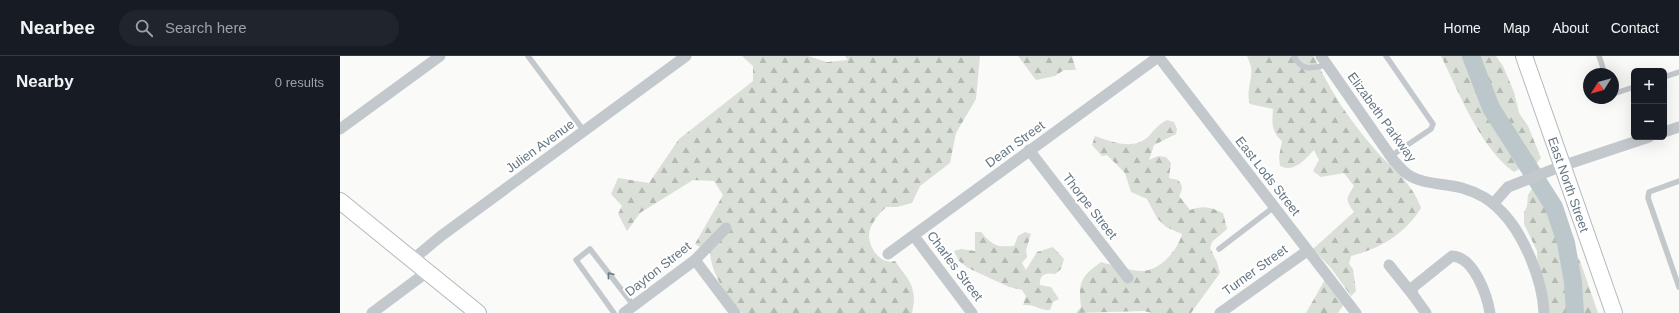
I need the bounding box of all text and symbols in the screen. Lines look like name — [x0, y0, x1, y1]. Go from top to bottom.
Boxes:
search box — [119, 10, 399, 46]
text: Nearbee — [20, 17, 95, 38]
icon: search — [133, 17, 155, 39]
text: Search here — [165, 19, 247, 36]
text: Home — [1444, 20, 1481, 36]
text: Map — [1503, 20, 1530, 36]
text: About — [1552, 20, 1589, 36]
text: Contact — [1611, 20, 1659, 36]
north arrow — [1583, 68, 1619, 104]
map controls — [1631, 68, 1667, 140]
button: + — [1631, 68, 1667, 104]
street label: Elizabeth Parkway — [1344, 69, 1420, 165]
text: Nearby — [16, 72, 74, 91]
text: 0 results — [275, 75, 324, 90]
button: − — [1631, 104, 1667, 140]
street label: Julien Avenue — [503, 116, 577, 176]
street label: Dean Street — [983, 117, 1048, 170]
street label: East Lods Street — [1232, 134, 1304, 219]
street label: East North Street — [1545, 135, 1593, 234]
street label: Thorpe Street — [1060, 170, 1121, 242]
street label: Charles Street — [924, 228, 986, 304]
street label: Dayton Street — [622, 238, 694, 299]
street label: Turner Street — [1220, 241, 1291, 298]
one-way arrow — [607, 272, 614, 279]

